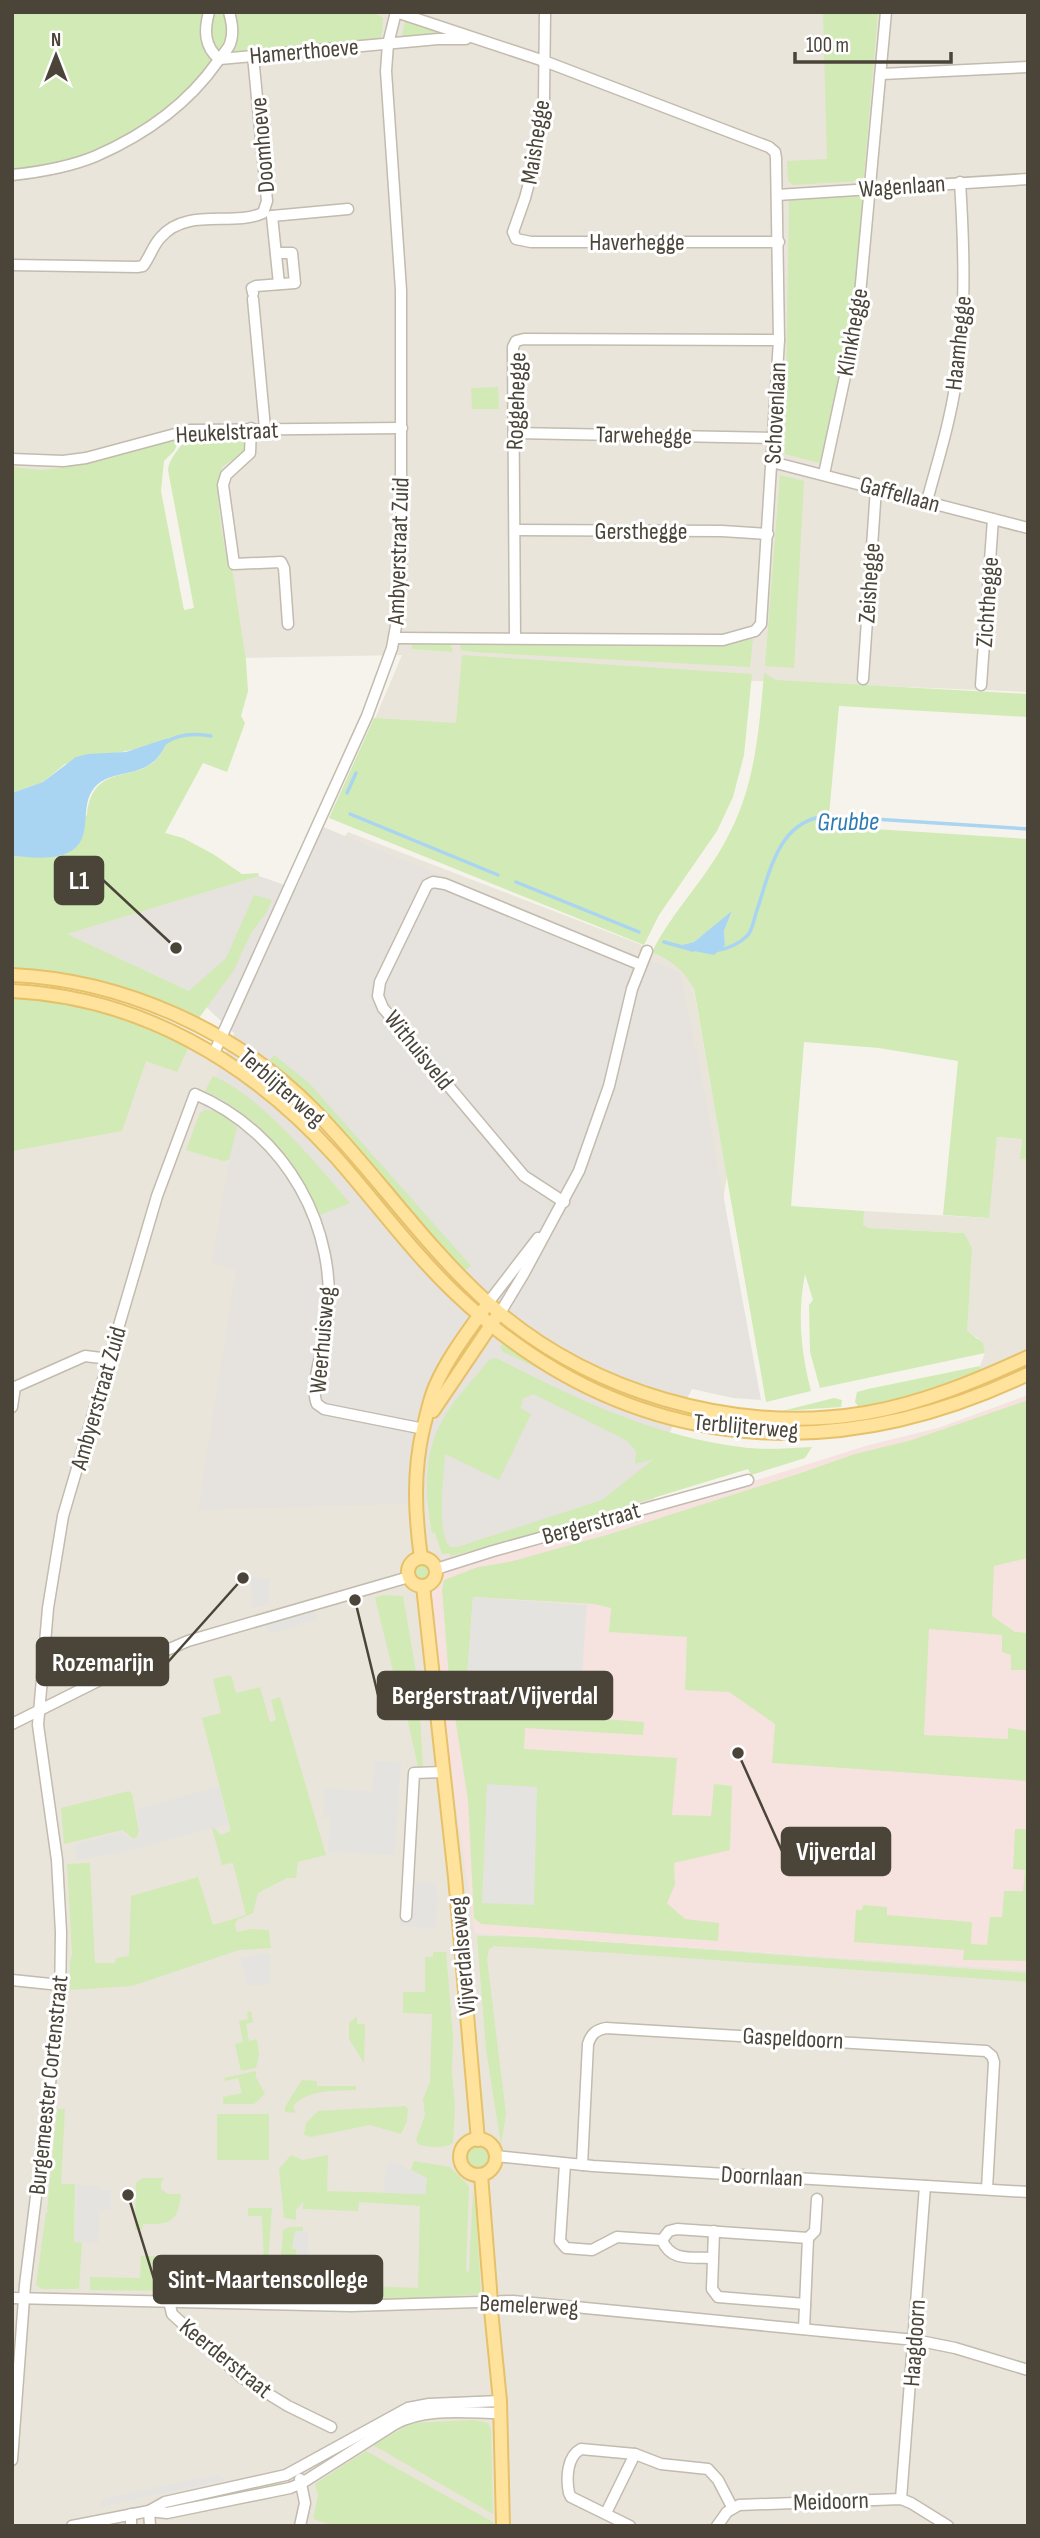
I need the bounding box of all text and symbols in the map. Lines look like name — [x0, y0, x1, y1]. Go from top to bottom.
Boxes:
north arrow — [21, 21, 91, 91]
scale bar — [795, 21, 951, 65]
text: N — [51, 29, 61, 52]
street label: Hamerthoeve — [248, 32, 360, 71]
text: 100 m — [806, 33, 849, 58]
street label: Doomhoeve — [244, 96, 281, 194]
street label: Maishegge — [515, 98, 556, 186]
street label: Wagenlaan — [858, 169, 946, 204]
street label: Haverhegge — [589, 228, 685, 257]
street label: Klinkhegge — [831, 286, 874, 378]
street label: Haamhegge — [939, 294, 978, 392]
street label: Roggehegge — [500, 352, 533, 451]
street label: Schovenlaan — [758, 361, 793, 465]
street label: Heukelstraat — [175, 415, 279, 450]
street label: Tarwehegge — [596, 420, 692, 451]
street label: Gaffellaan — [857, 470, 943, 519]
street label: Ambyerstraat Zuid — [381, 477, 416, 626]
street label: Gersthegge — [595, 517, 687, 546]
street label: Zeishegge — [852, 542, 887, 624]
street label: Zichthegge — [970, 556, 1005, 648]
water label: Grubbe — [817, 806, 879, 839]
callout: L1 — [55, 857, 103, 904]
text: L1 — [69, 866, 89, 897]
street label: Withuisveld — [378, 1005, 459, 1096]
street label: Terblijterweg — [233, 1042, 331, 1133]
street label: Weerhuisweg — [303, 1285, 342, 1395]
street label: Ambyerstraat Zuid — [64, 1323, 133, 1474]
street label: Terblijterweg — [692, 1407, 800, 1446]
street label: Bergerstraat — [539, 1496, 643, 1551]
callout: Rozemarijn — [37, 1638, 168, 1685]
text: Rozemarijn — [52, 1648, 154, 1679]
callout: Bergerstraat/Vijverdal — [378, 1672, 612, 1719]
text: Bergerstraat/Vijverdal — [392, 1681, 598, 1712]
callout: Vijverdal — [782, 1828, 890, 1875]
text: Vijverdal — [796, 1837, 876, 1868]
street label: Vijverdalseweg — [443, 1895, 482, 2017]
street label: Burgemeester Cortenstraat — [23, 1974, 74, 2196]
street label: Gaspeldoorn — [742, 2021, 844, 2056]
street label: Doornlaan — [720, 2160, 804, 2193]
callout: Sint-Maartenscollege — [154, 2256, 382, 2303]
text: Sint-Maartenscollege — [168, 2265, 368, 2296]
street label: Bemelerweg — [479, 2288, 579, 2323]
street label: Haagdoorn — [897, 2299, 932, 2388]
street label: Keerderstraat — [174, 2312, 278, 2404]
street label: Meidoorn — [793, 2486, 869, 2517]

